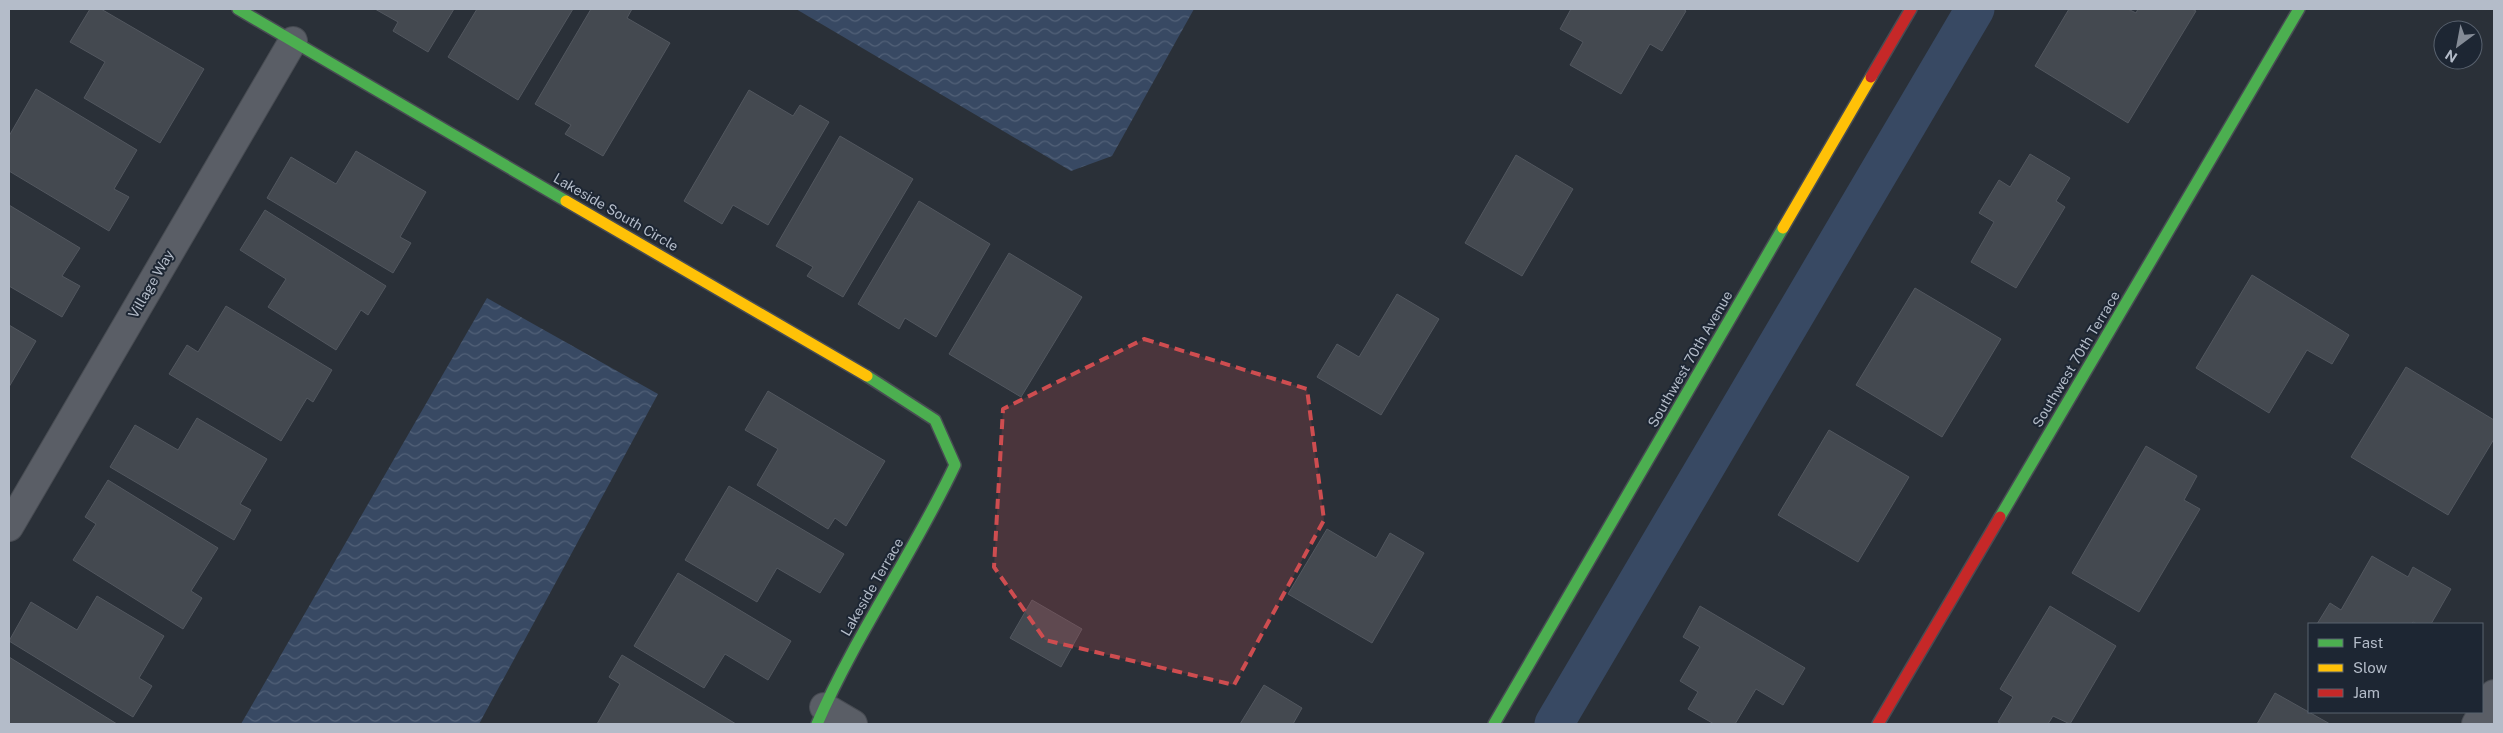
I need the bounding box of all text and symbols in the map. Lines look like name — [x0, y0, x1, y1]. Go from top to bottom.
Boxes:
north arrow — [2433, 20, 2483, 70]
text: N — [2442, 46, 2460, 66]
street label: Lakeside South Circle — [551, 170, 681, 254]
street label: Village Way — [125, 247, 177, 321]
street label: Southwest 70th Avenue — [1644, 288, 1736, 430]
street label: Southwest 70th Terrace — [2029, 288, 2123, 430]
street label: Lakeside Terrace — [837, 535, 907, 639]
legend — [2308, 623, 2483, 713]
text: Fast — [2353, 634, 2383, 651]
text: Slow — [2353, 659, 2388, 676]
text: Jam — [2353, 684, 2380, 701]

